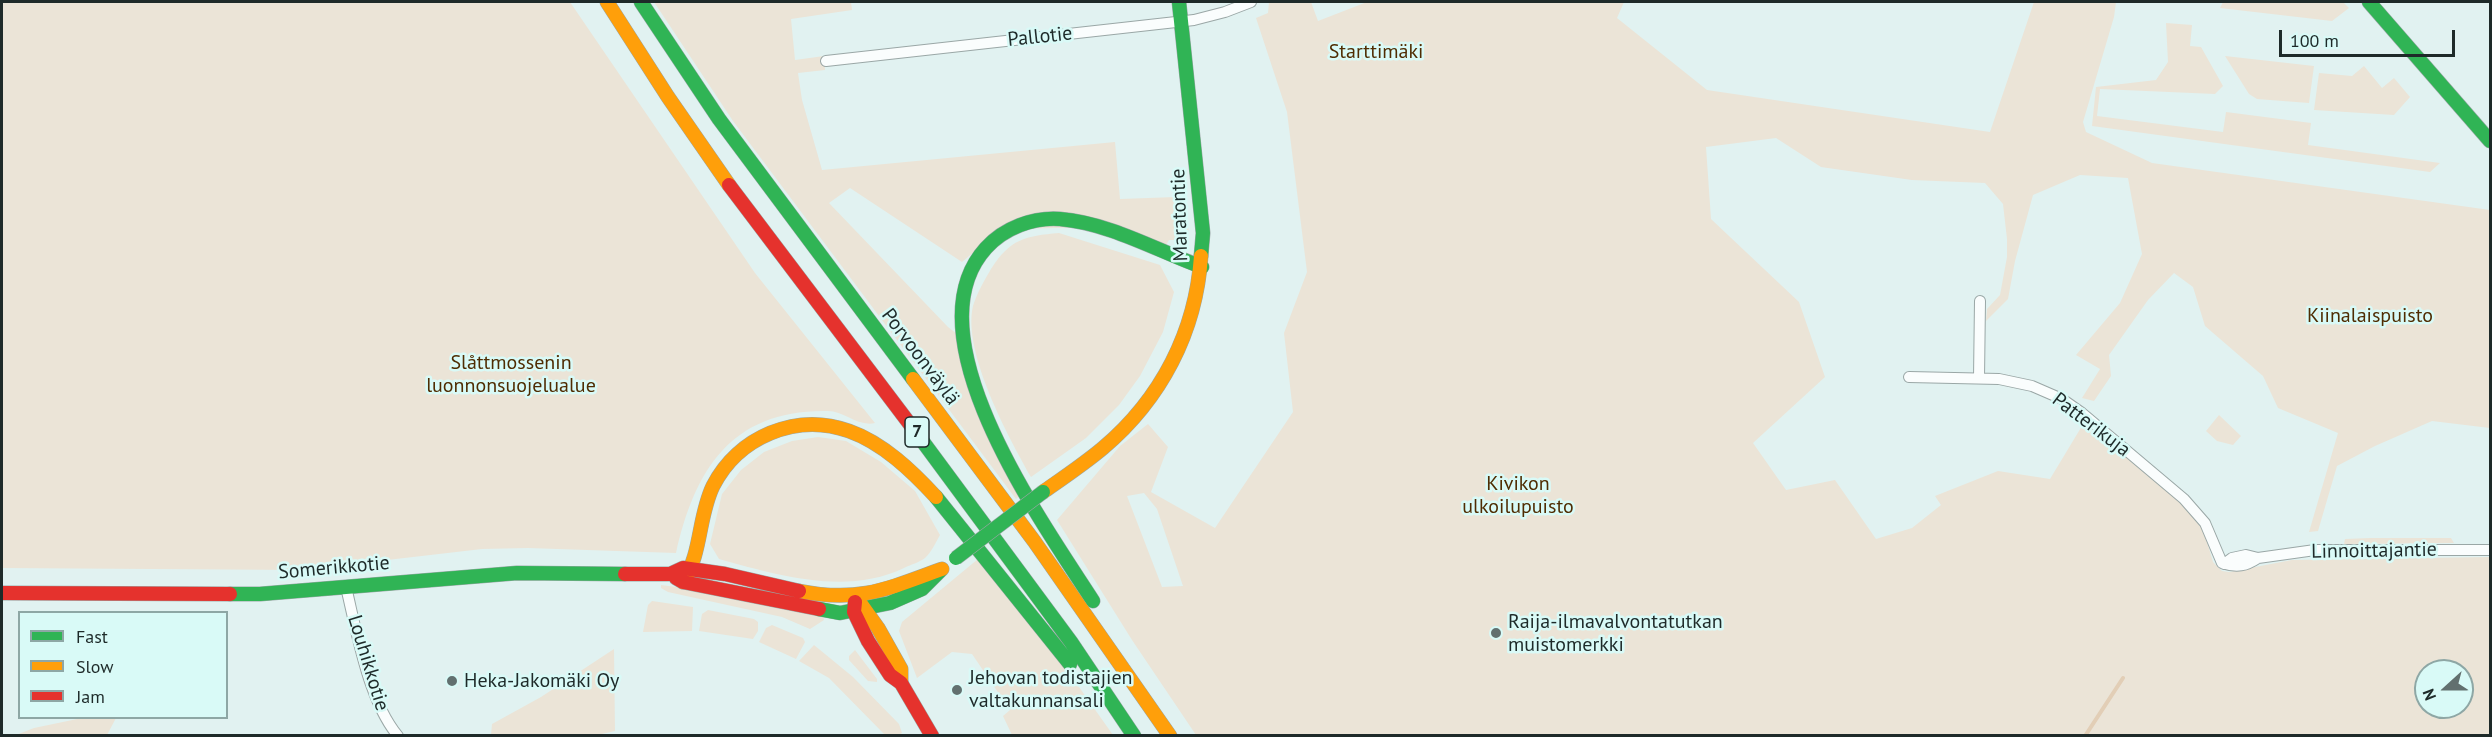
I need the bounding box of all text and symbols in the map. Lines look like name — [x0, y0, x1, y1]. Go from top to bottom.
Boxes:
scale bar — [2282, 18, 2458, 56]
street label: Pallotie — [1006, 22, 1074, 52]
text: 100 m — [2290, 29, 2339, 52]
park label: Starttimäki — [1329, 40, 1423, 64]
street label: Maratontie — [1166, 168, 1194, 262]
street label: Porvoonväylä — [876, 304, 964, 410]
park label: Kiinalaispuisto — [2307, 304, 2433, 328]
park label: Slåttmossenin luonnonsuojelualue — [426, 351, 596, 398]
street label: Patterikuja — [2047, 388, 2135, 462]
road number: 7 — [905, 417, 929, 447]
park label: Kivikon ulkoilupuisto — [1462, 472, 1574, 519]
street label: Linnoittajantie — [2311, 538, 2437, 564]
street label: Somerikkotie — [277, 551, 391, 585]
place label: Raija-ilmavalvontatutkan muistomerkki — [1508, 610, 1723, 657]
legend — [18, 611, 228, 719]
street label: Louhikkotie — [342, 612, 394, 714]
text: Fast — [76, 625, 108, 648]
marker: Raija-ilmavalvontatutkan muistomerkki — [1489, 626, 1503, 640]
text: Slow — [76, 655, 114, 678]
north arrow — [2414, 659, 2474, 719]
place label: Jehovan todistajien valtakunnansali — [969, 666, 1133, 713]
place label: Heka-Jakomäki Oy — [464, 669, 619, 693]
marker: Heka-Jakomäki Oy — [445, 674, 459, 688]
marker: Jehovan todistajien valtakunnansali — [950, 683, 964, 697]
text: Jam — [76, 685, 105, 708]
text: N — [2418, 686, 2440, 703]

